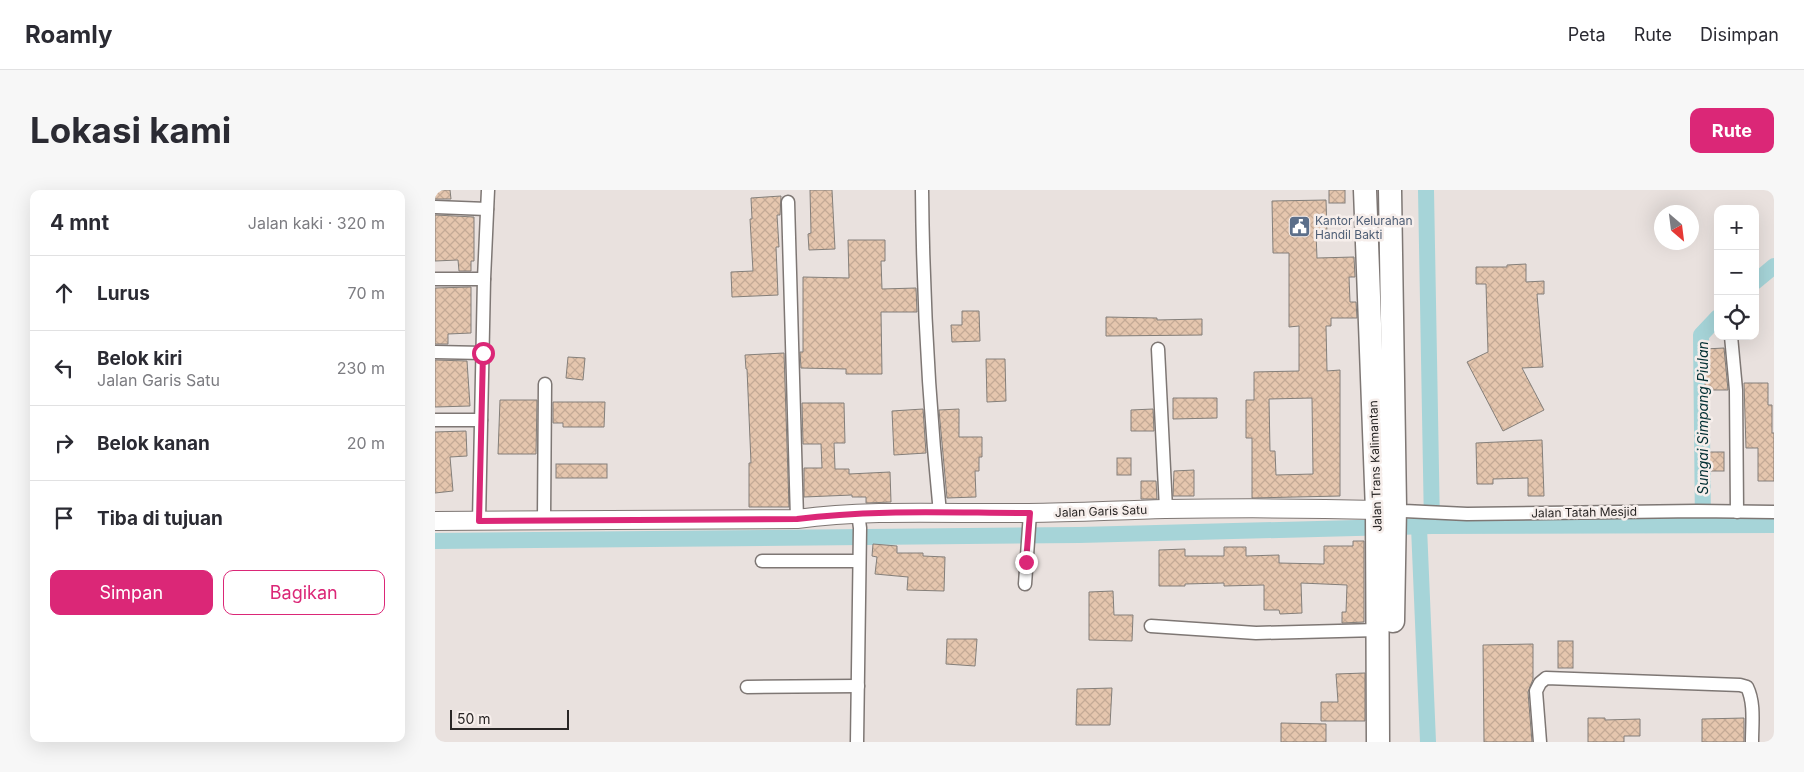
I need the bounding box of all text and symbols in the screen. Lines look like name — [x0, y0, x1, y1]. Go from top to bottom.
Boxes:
text: Roamly — [25, 20, 112, 49]
text: Peta — [1568, 24, 1606, 45]
text: Rute — [1634, 24, 1672, 45]
text: Disimpan — [1700, 24, 1779, 45]
button: Rute — [1690, 108, 1774, 153]
text: Lokasi kami — [30, 109, 231, 151]
north arrow — [1654, 205, 1699, 250]
map controls — [1714, 205, 1759, 340]
button: + — [1714, 205, 1759, 250]
text: 4 mnt — [50, 210, 109, 235]
text: Jalan kaki · 320 m — [248, 213, 385, 233]
place label: Kantor Kelurahan Handil Bakti — [1315, 213, 1413, 242]
public building icon: Kantor Kelurahan Handil Bakti — [1287, 215, 1311, 239]
button: − — [1714, 250, 1759, 295]
icon: ahead — [50, 279, 78, 307]
text: Lurus — [97, 282, 150, 305]
text: 70 m — [348, 283, 385, 303]
button: locate — [1714, 295, 1759, 340]
water label: Sungai Simpang Piulan — [1694, 341, 1711, 495]
route start — [472, 342, 495, 365]
text: Belok kiri — [97, 347, 182, 370]
icon: left — [50, 354, 78, 382]
text: 230 m — [337, 358, 385, 378]
text: Jalan Garis Satu — [97, 370, 220, 390]
street label: Jalan Trans Kalimantan — [1365, 400, 1385, 532]
icon: right — [50, 429, 78, 457]
text: Belok kanan — [97, 432, 210, 455]
text: 20 m — [347, 433, 385, 453]
street label: Jalan Garis Satu — [1055, 502, 1147, 520]
icon: arrive — [50, 504, 78, 532]
street label: Jalan Tatah Mesjid — [1531, 504, 1637, 520]
text: Tiba di tujuan — [97, 507, 223, 530]
route end — [1015, 551, 1038, 574]
button: Simpan — [50, 570, 213, 615]
button: Bagikan — [223, 570, 385, 615]
scale bar — [450, 707, 569, 730]
text: 50 m — [457, 710, 491, 727]

